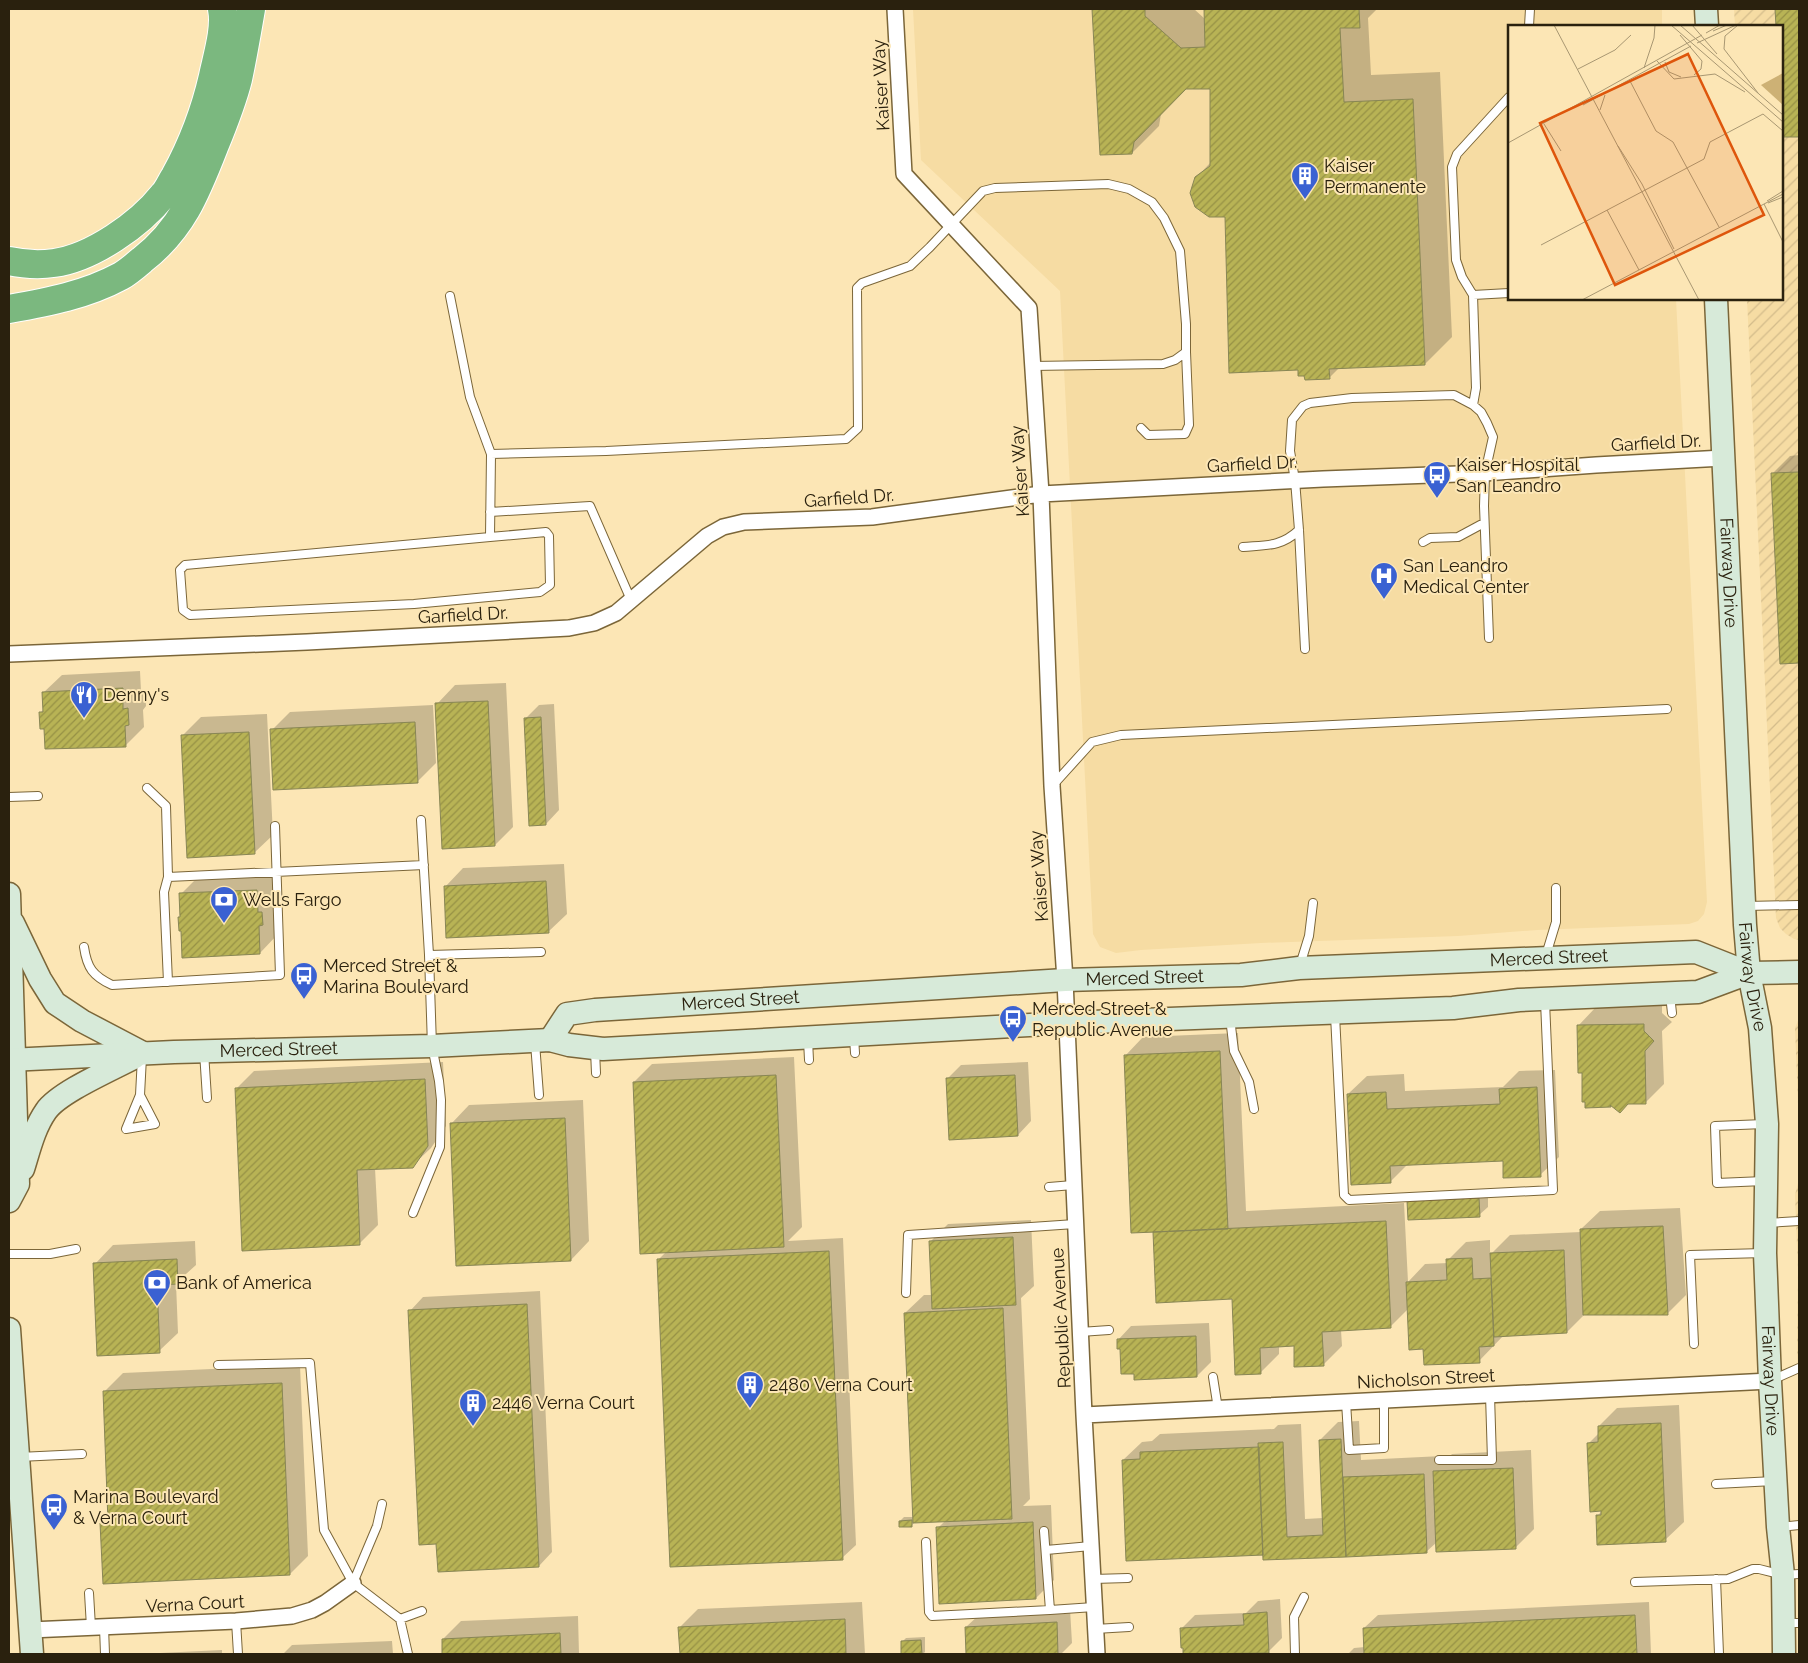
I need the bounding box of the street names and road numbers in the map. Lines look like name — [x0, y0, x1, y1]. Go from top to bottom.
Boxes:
street label: Kaiser Way — [868, 39, 893, 131]
street label: Kaiser Way — [1006, 424, 1033, 517]
street label: Garfield Dr. — [1610, 430, 1702, 455]
street label: Garfield Dr. — [1206, 451, 1298, 476]
street label: Garfield Dr. — [803, 484, 895, 511]
street label: Fairway Drive — [1716, 517, 1742, 629]
street label: Garfield Dr. — [417, 602, 509, 627]
street label: Kaiser Way — [1025, 829, 1052, 922]
street label: Fairway Drive — [1735, 921, 1772, 1034]
street label: Merced Street — [1489, 945, 1609, 970]
street label: Merced Street — [1085, 965, 1204, 989]
street label: Merced Street — [681, 986, 800, 1014]
street label: Merced Street — [219, 1037, 338, 1061]
street label: Republic Avenue — [1046, 1247, 1075, 1389]
street label: Fairway Drive — [1758, 1325, 1784, 1437]
street label: Nicholson Street — [1356, 1364, 1496, 1393]
street label: Verna Court — [145, 1590, 245, 1617]

